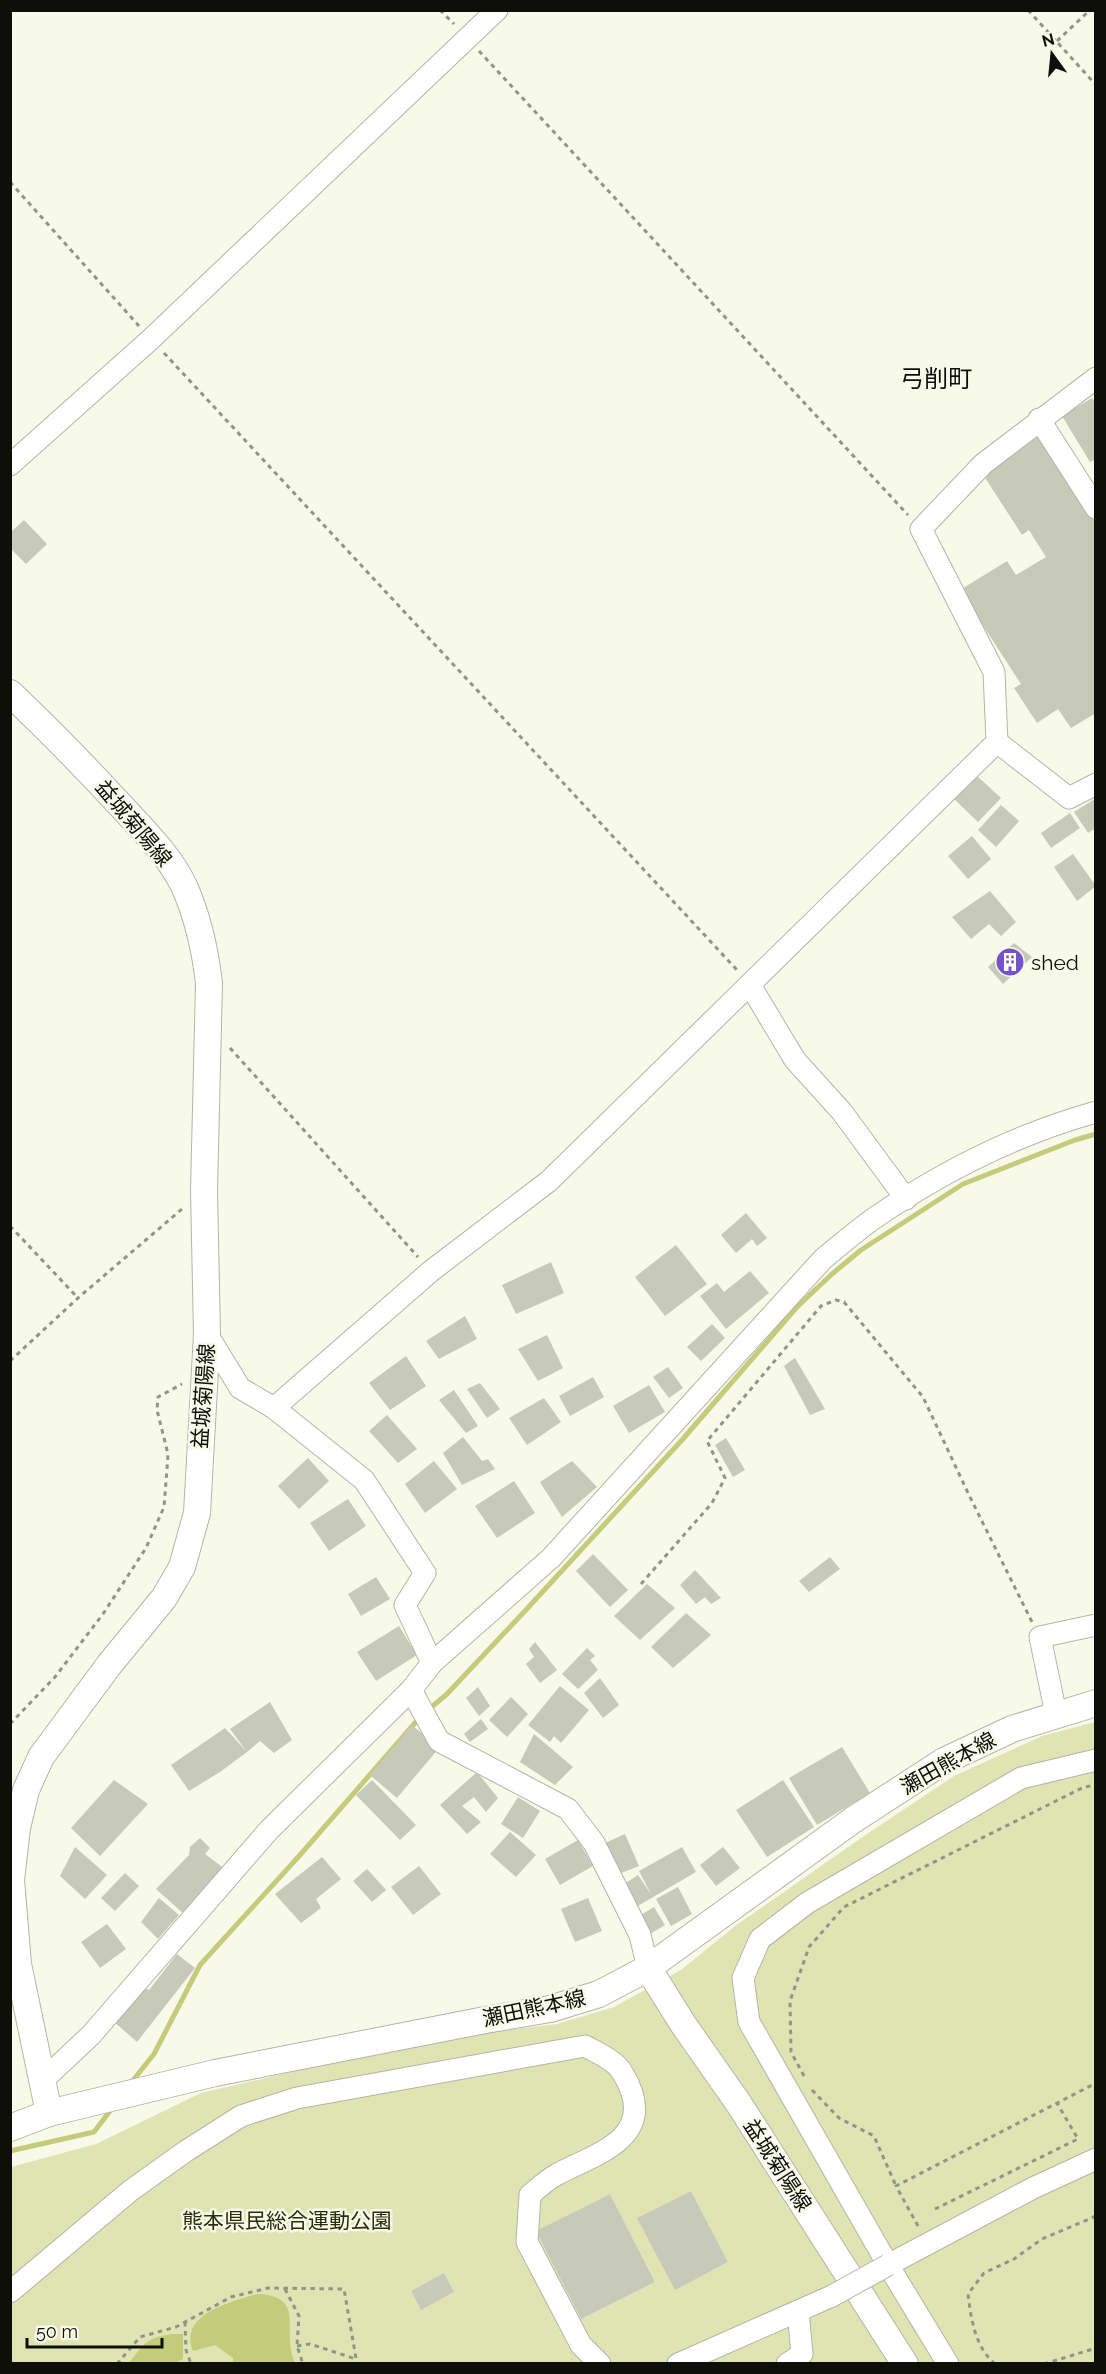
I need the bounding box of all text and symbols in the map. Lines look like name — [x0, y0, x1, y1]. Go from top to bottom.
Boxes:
north arrow — [1022, 24, 1082, 84]
text: N — [1040, 29, 1057, 51]
district label: 弓削町 — [900, 364, 972, 393]
street label: 益城菊陽線 — [91, 775, 177, 871]
building icon: shed — [994, 946, 1026, 978]
place label: shed — [1031, 950, 1079, 975]
street label: 益城菊陽線 — [187, 1343, 219, 1449]
street label: 瀬田熊本線 — [896, 1727, 1000, 1799]
street label: 瀬田熊本線 — [480, 1985, 588, 2031]
street label: 益城菊陽線 — [739, 2114, 817, 2216]
park label: 熊本県民総合運動公園 — [182, 2208, 392, 2233]
scale bar — [27, 2311, 162, 2349]
text: 50 m — [36, 2321, 78, 2342]

